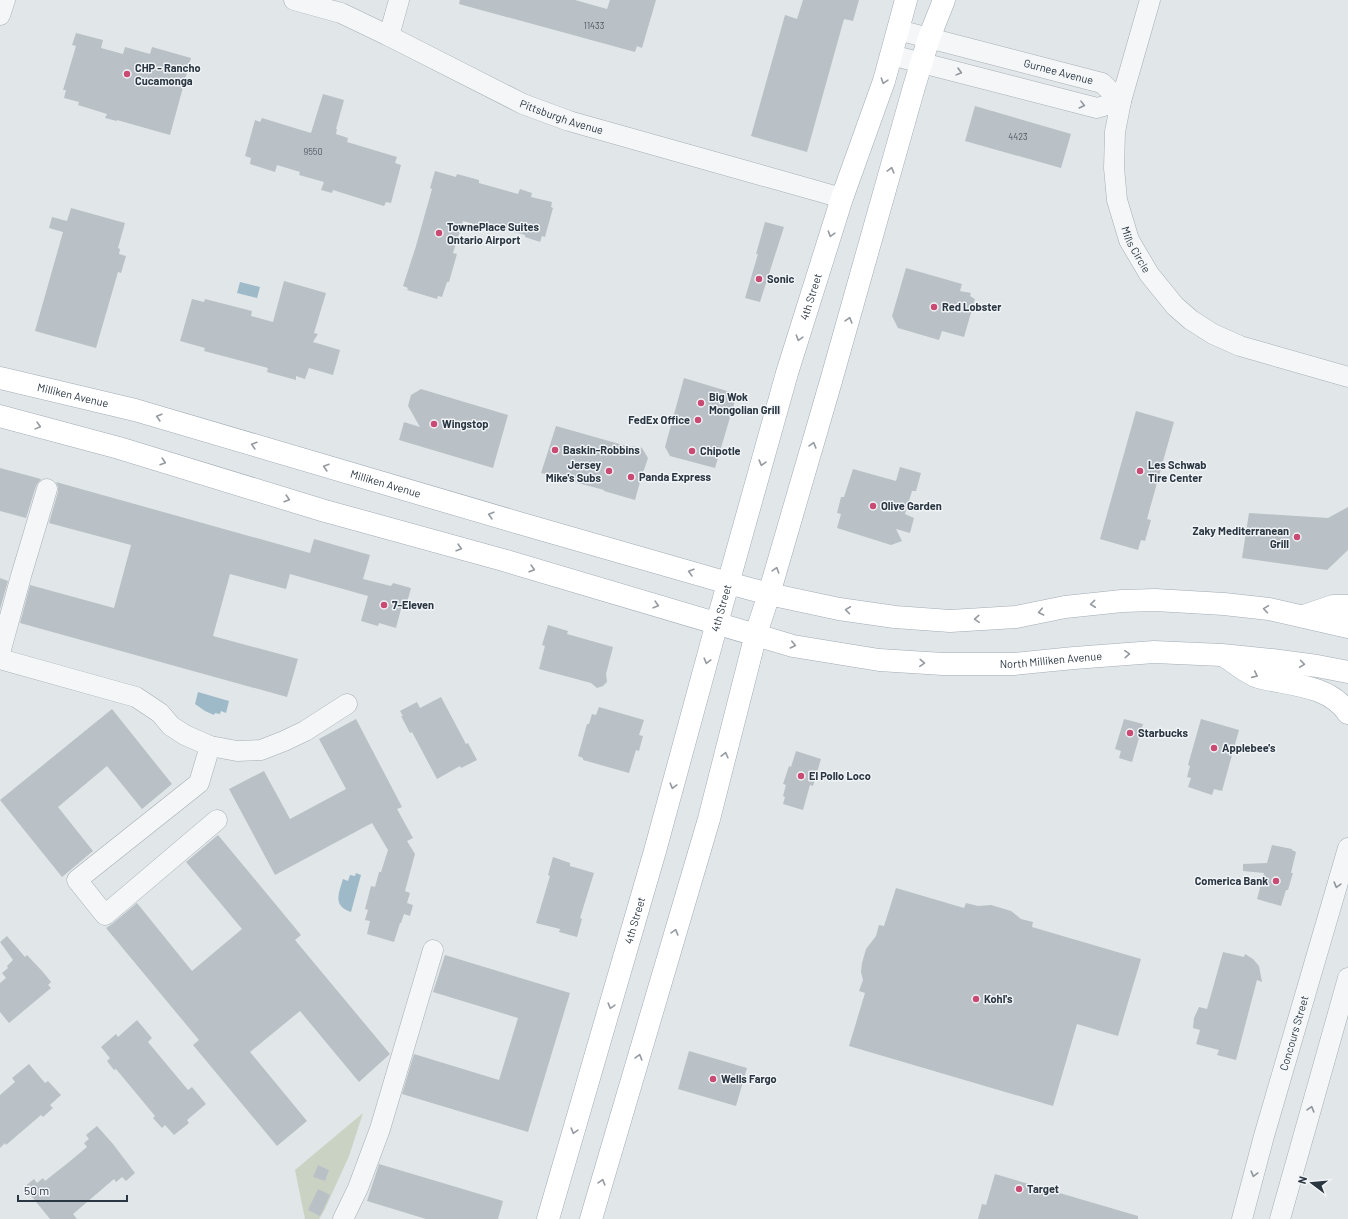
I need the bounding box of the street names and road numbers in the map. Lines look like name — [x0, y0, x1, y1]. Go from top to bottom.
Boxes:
street label: Gurnee Avenue — [1023, 56, 1095, 87]
street label: Pittsburgh Avenue — [518, 96, 605, 136]
street label: Mills Circle — [1119, 225, 1154, 275]
street label: 4th Street — [797, 272, 824, 322]
street label: Milliken Avenue — [36, 380, 110, 410]
street label: Milliken Avenue — [349, 467, 423, 500]
street label: 4th Street — [708, 583, 733, 633]
street label: North Milliken Avenue — [1000, 649, 1103, 670]
street label: 4th Street — [621, 895, 647, 945]
street label: Concours Street — [1276, 994, 1311, 1072]

